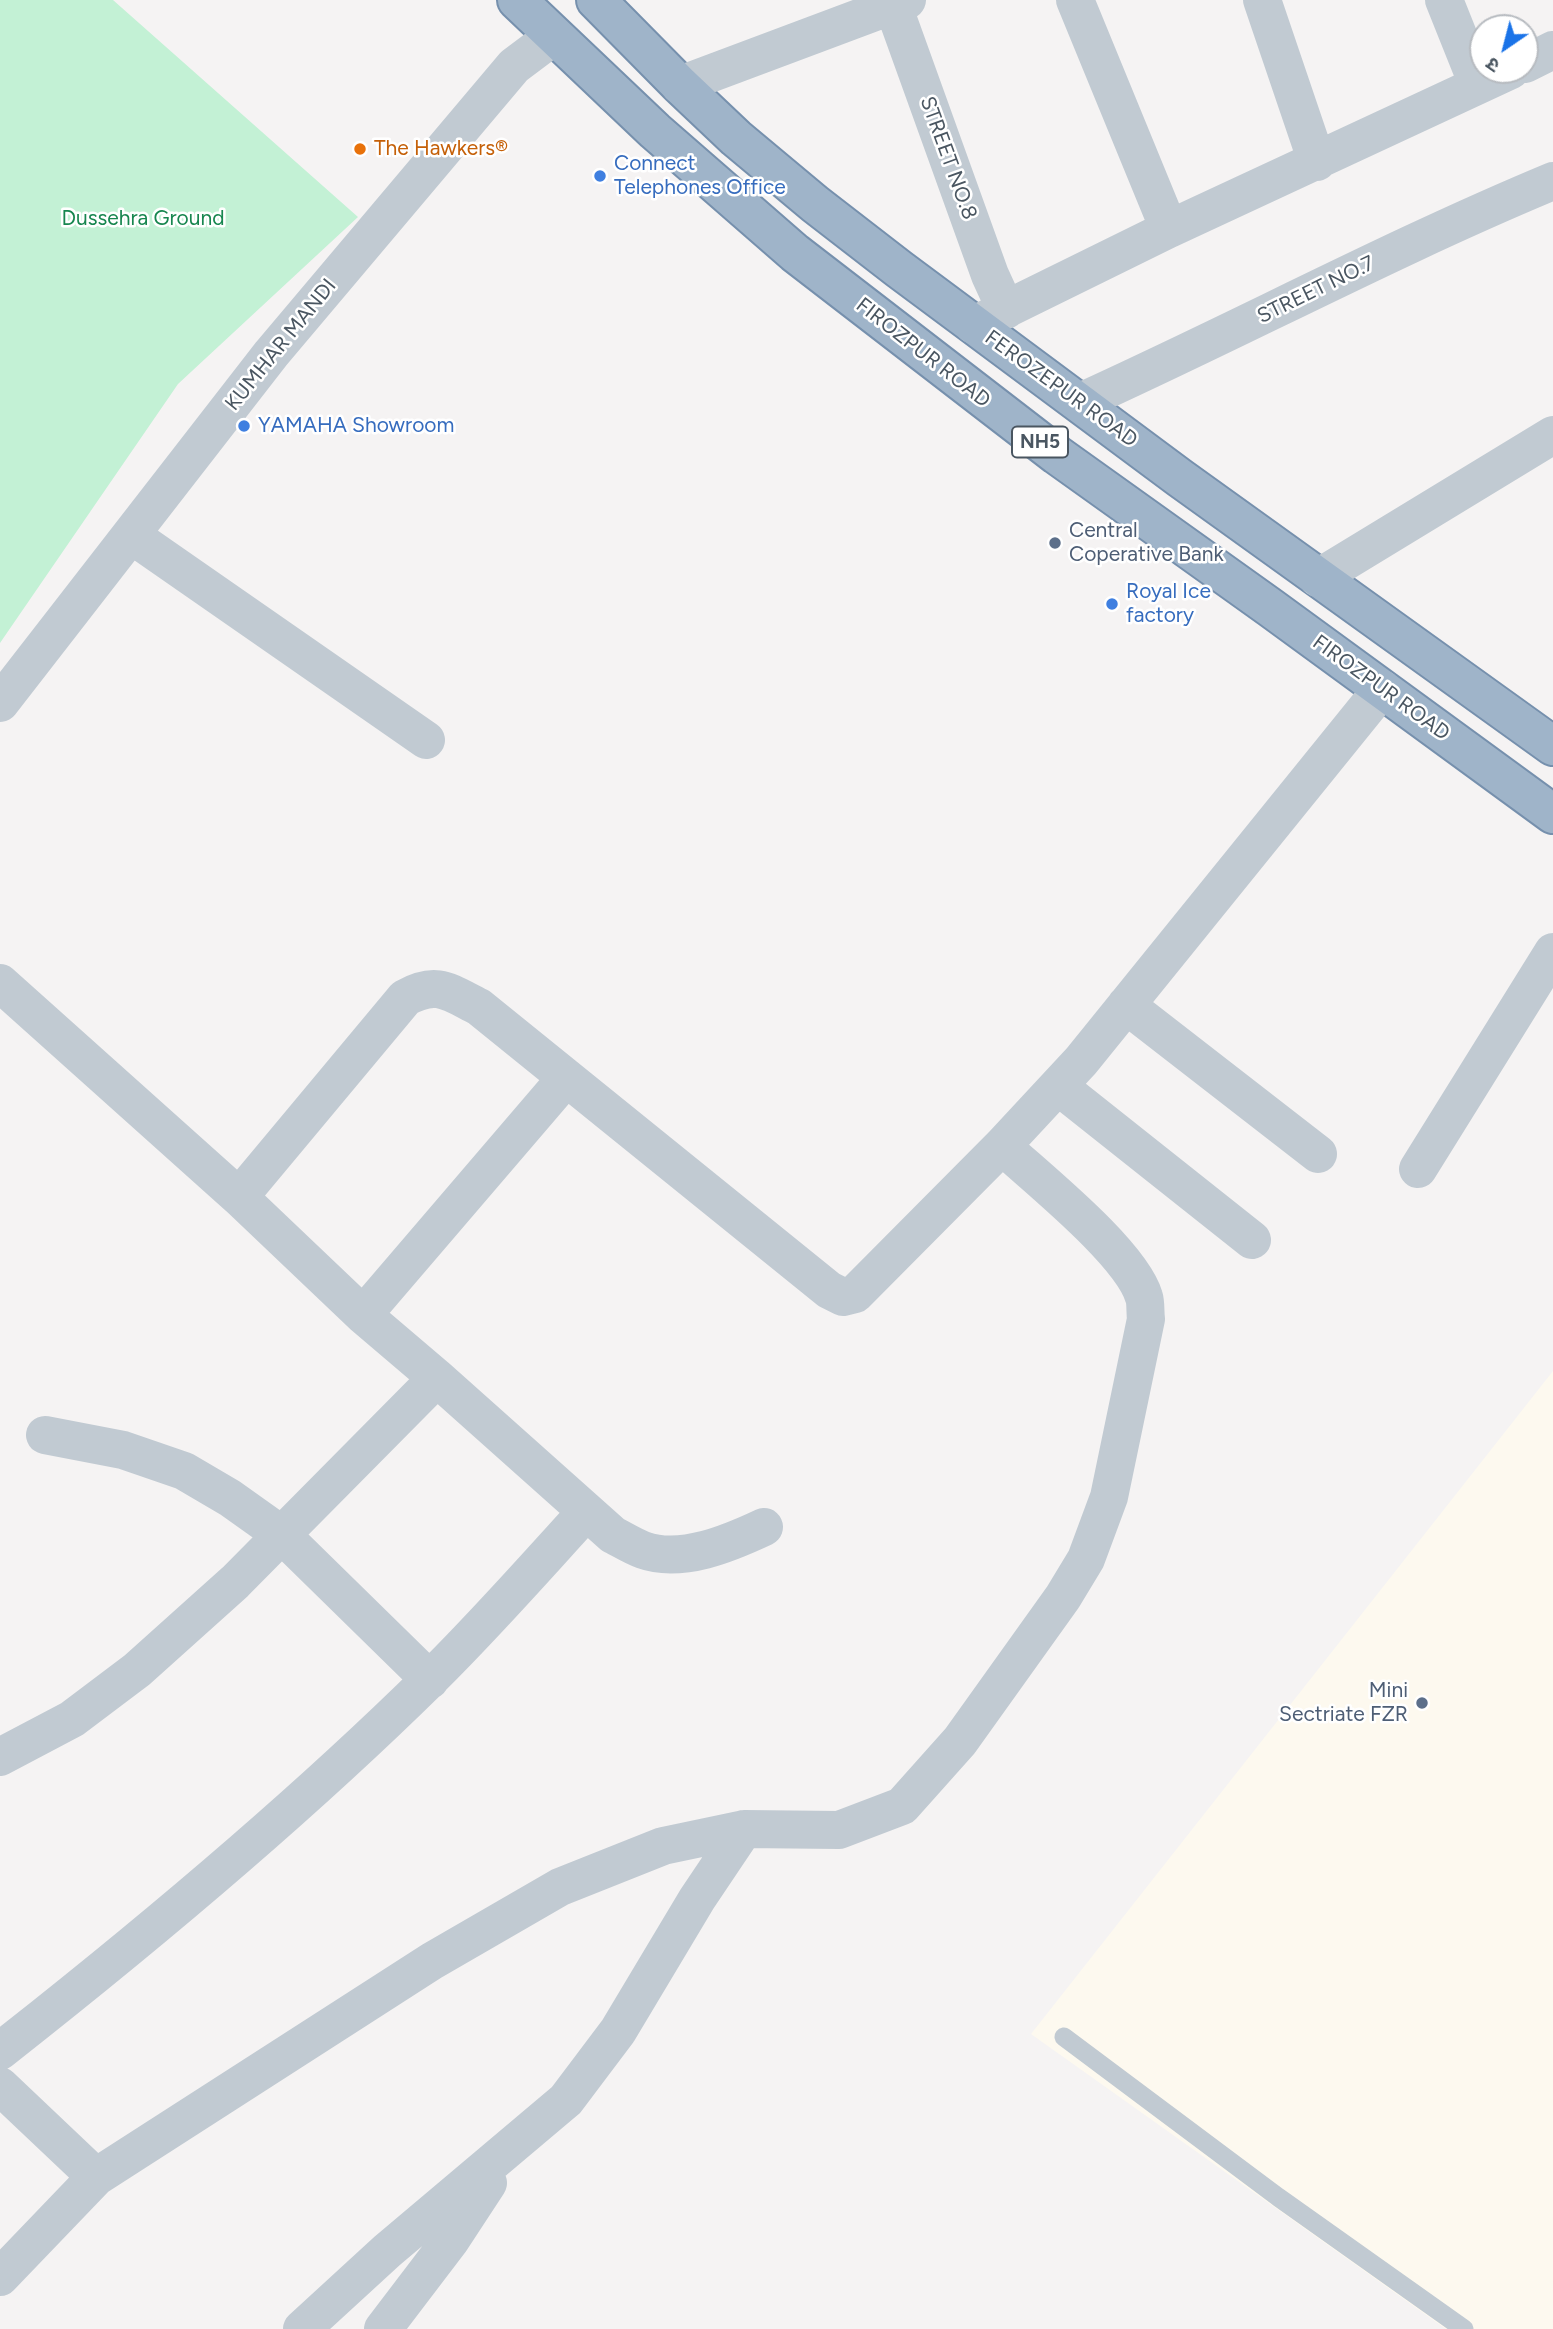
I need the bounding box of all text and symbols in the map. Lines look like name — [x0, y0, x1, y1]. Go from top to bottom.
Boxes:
north arrow — [1469, 14, 1539, 84]
text: उ — [1482, 52, 1504, 78]
street label: STREET NO.8 — [914, 93, 982, 223]
place label: The Hawkers® — [374, 136, 508, 162]
marker: The Hawkers® — [352, 141, 368, 157]
place label: Connect Telephones Office — [614, 151, 786, 201]
marker: Connect Telephones Office — [592, 168, 608, 184]
park label: Dussehra Ground — [62, 206, 224, 232]
street label: STREET NO.7 — [1253, 251, 1379, 329]
street label: KUMHAR MANDI — [220, 274, 342, 416]
street label: FIROZPUR ROAD — [851, 293, 995, 413]
street label: FEROZEPUR ROAD — [980, 325, 1142, 453]
place label: YAMAHA Showroom — [258, 413, 454, 439]
marker: YAMAHA Showroom — [236, 418, 252, 434]
road number: NH5 — [1012, 426, 1068, 458]
place label: Central Coperative Bank — [1069, 518, 1224, 568]
marker: Central Coperative Bank — [1047, 535, 1063, 551]
place label: Royal Ice factory — [1126, 579, 1211, 629]
marker: Royal Ice factory — [1104, 596, 1120, 612]
street label: FIROZPUR ROAD — [1307, 630, 1455, 746]
place label: Mini Sectriate FZR — [1279, 1678, 1408, 1728]
marker: Mini Sectriate FZR — [1414, 1695, 1430, 1711]

